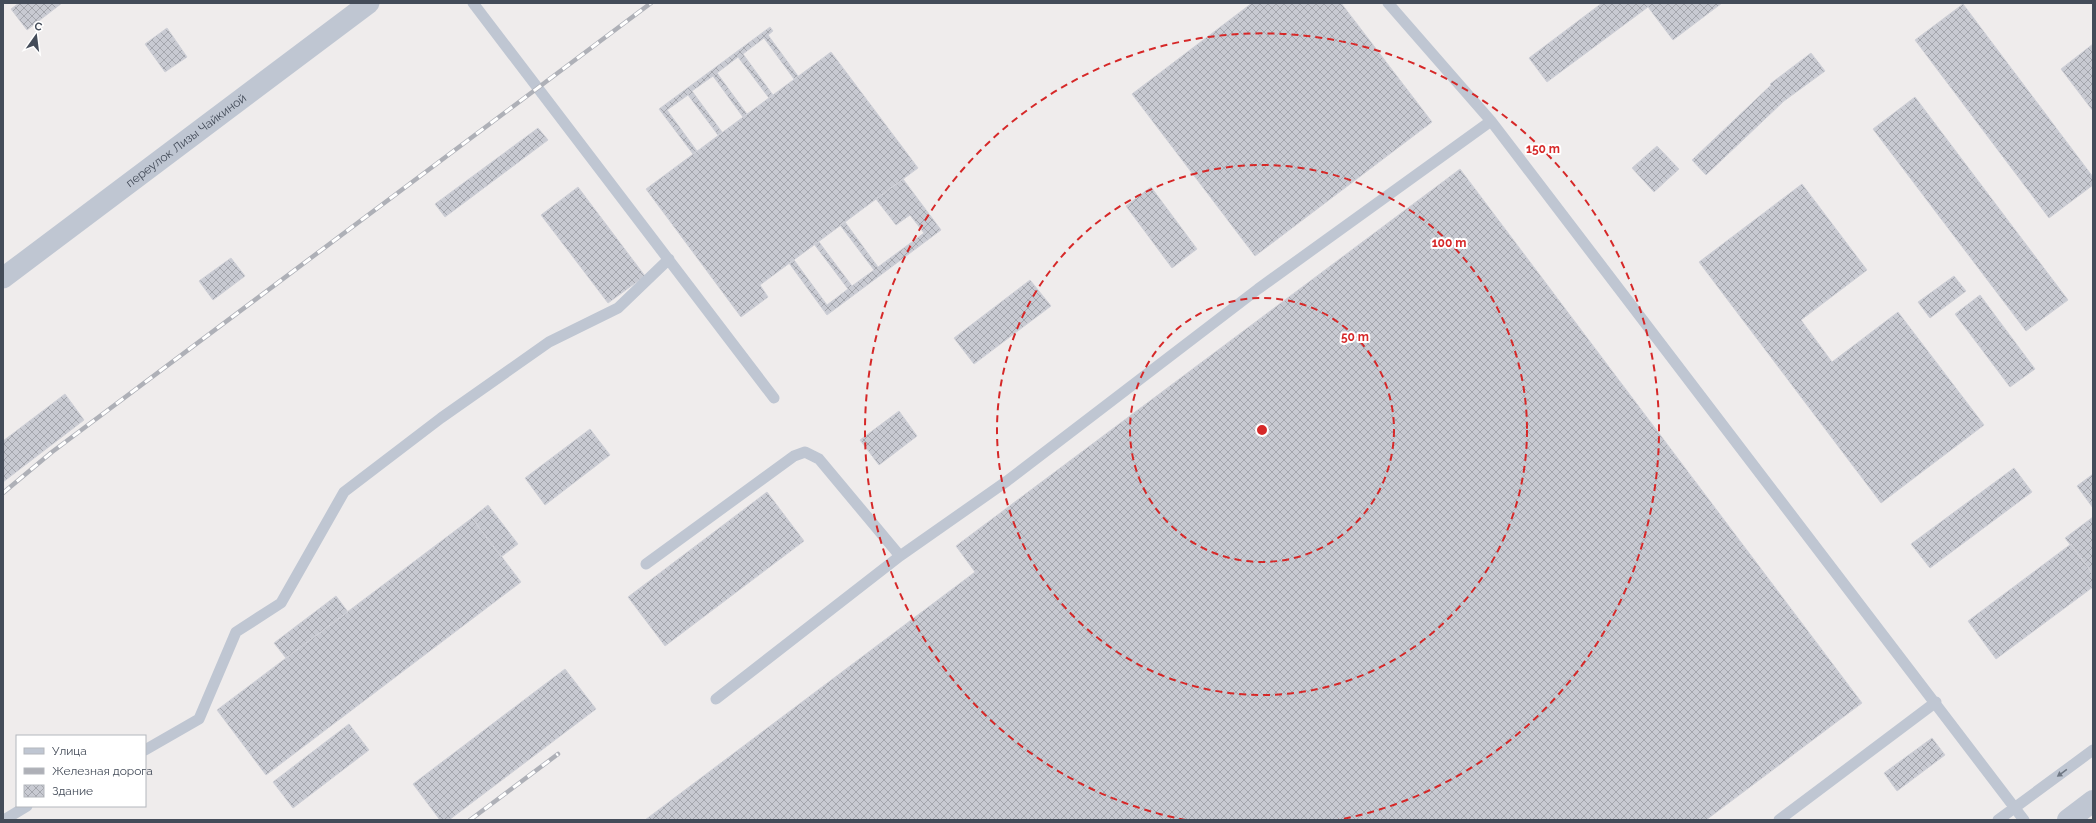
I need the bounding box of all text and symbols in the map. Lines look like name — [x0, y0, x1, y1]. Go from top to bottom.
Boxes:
north arrow — [16, 16, 56, 56]
text: С — [33, 20, 44, 34]
street label: переулок Лизы Чайкиной — [123, 91, 249, 190]
text: 150 m — [1526, 142, 1560, 156]
text: 100 m — [1432, 236, 1466, 250]
text: 50 m — [1341, 330, 1369, 344]
centre of rings — [1255, 423, 1269, 437]
legend — [16, 735, 146, 807]
text: Улица — [52, 744, 87, 758]
text: Железная дорога — [52, 764, 153, 778]
one-way arrow — [2056, 769, 2067, 777]
text: Здание — [52, 784, 93, 798]

